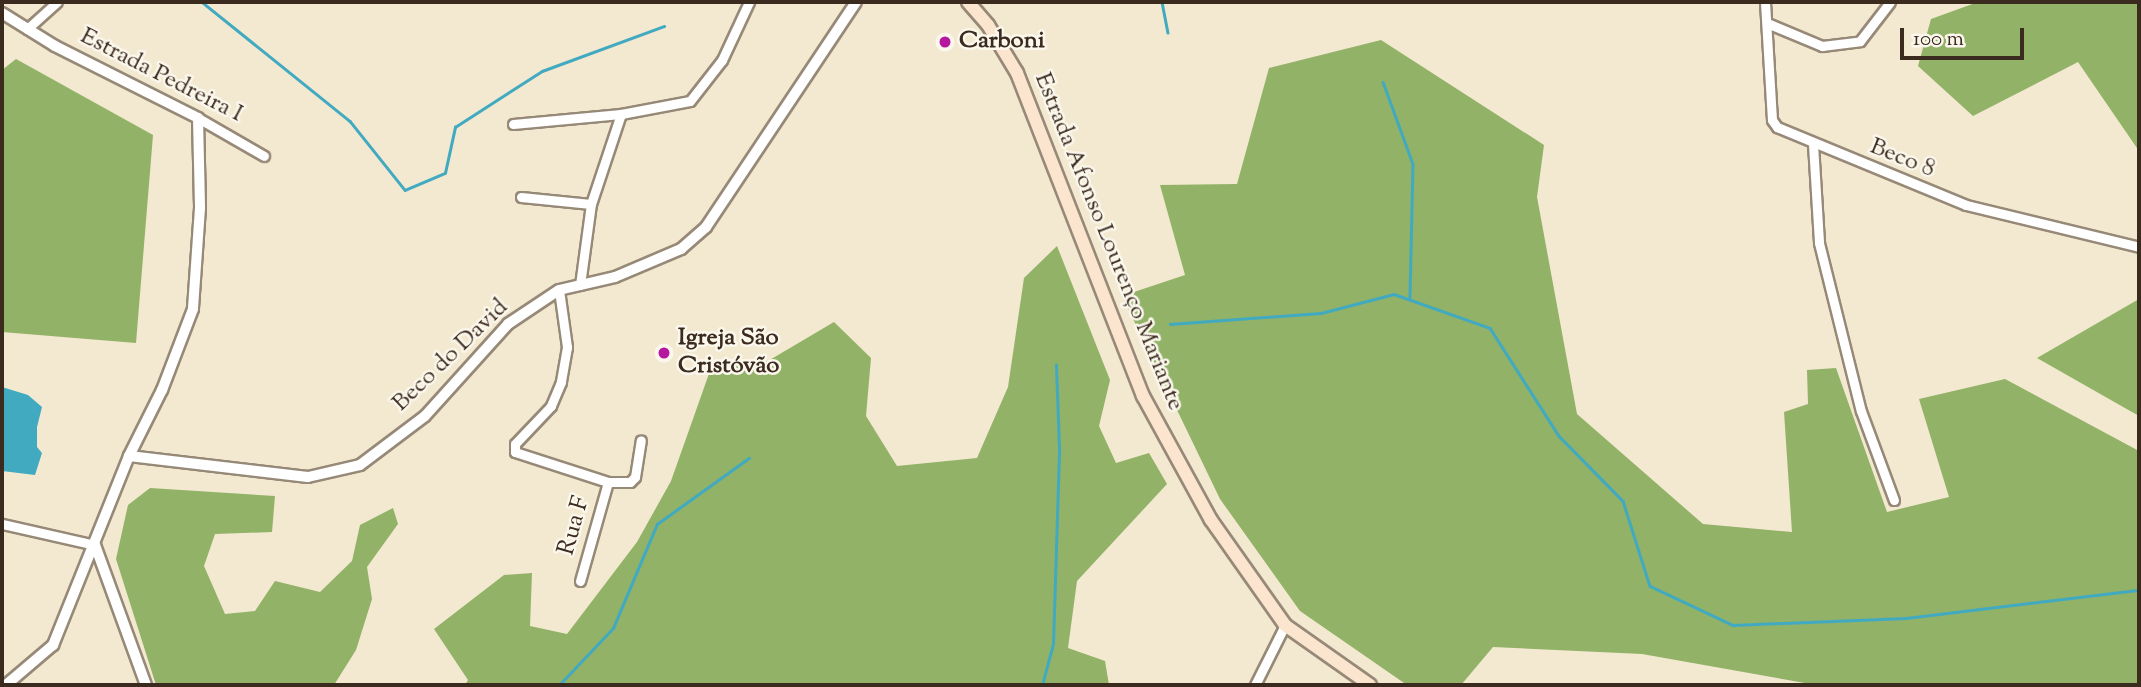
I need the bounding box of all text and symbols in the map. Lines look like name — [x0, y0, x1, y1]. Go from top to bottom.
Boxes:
scale bar — [1903, 14, 2027, 58]
street label: Estrada Pedreira I — [75, 23, 247, 129]
text: 100 m — [1913, 25, 1964, 55]
place label: Carboni — [959, 28, 1045, 56]
marker: Carboni — [937, 34, 953, 50]
street label: Estrada Afonso Lourenço Mariante — [1027, 69, 1189, 415]
street label: Beco 8 — [1865, 133, 1939, 185]
street label: Beco do David — [387, 294, 515, 418]
place label: Igreja São Cristóvão — [678, 325, 779, 381]
marker: Igreja São Cristóvão — [656, 345, 672, 361]
street label: Rua F — [553, 493, 597, 559]

